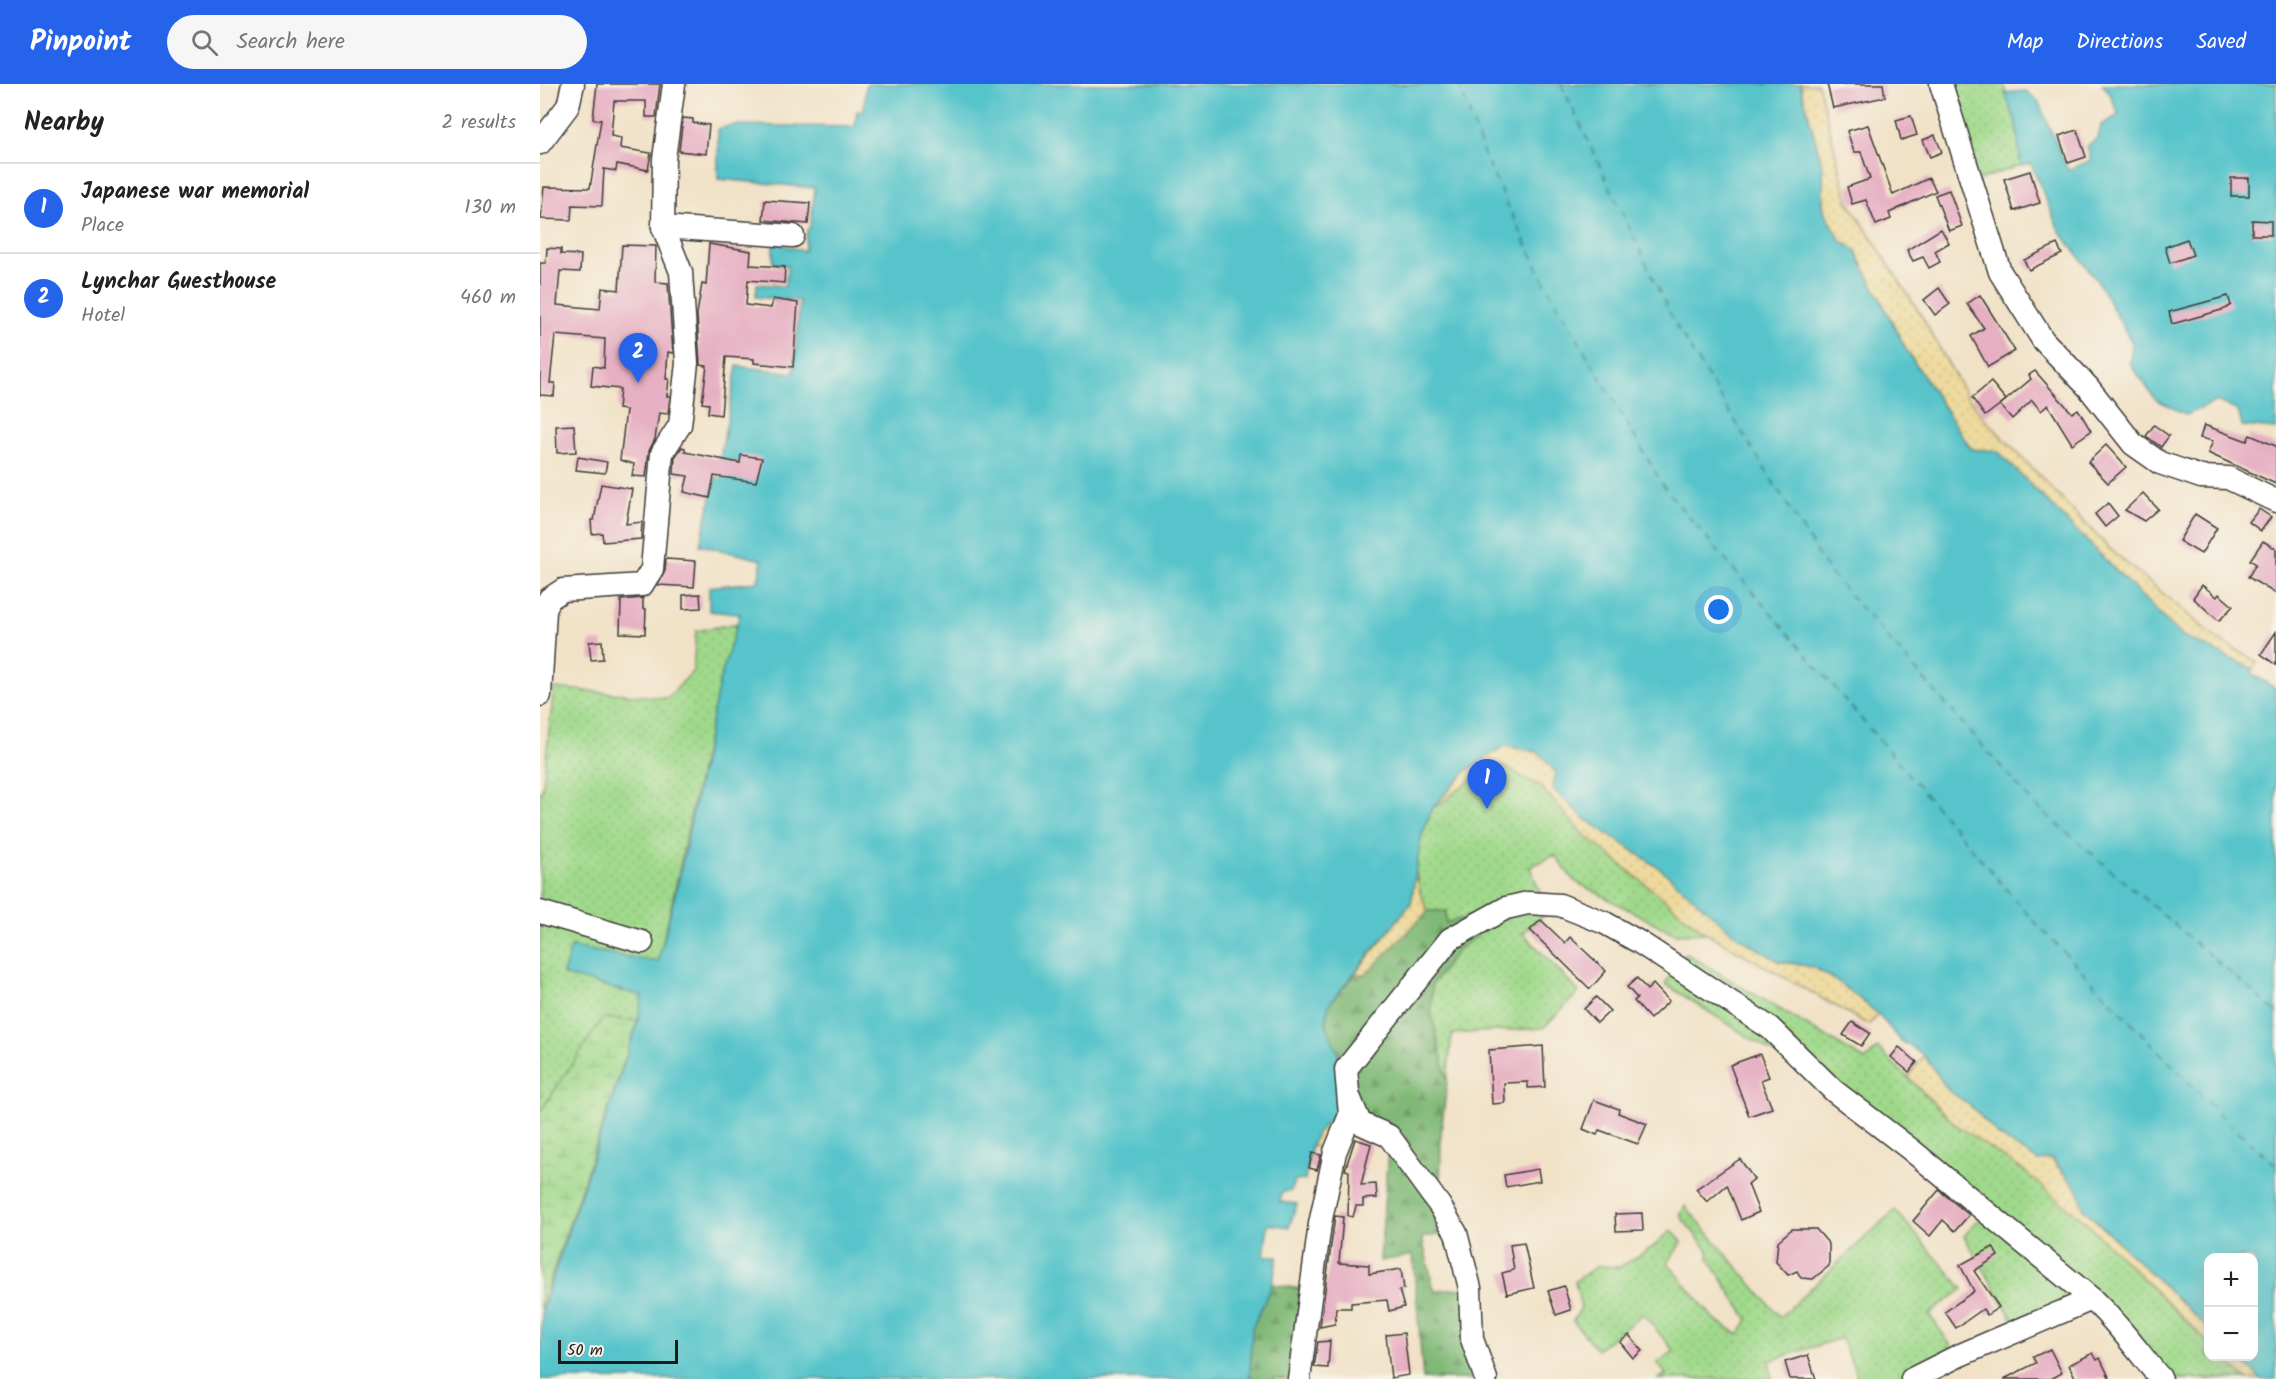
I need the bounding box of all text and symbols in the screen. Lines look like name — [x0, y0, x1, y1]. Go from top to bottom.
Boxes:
search box — [167, 15, 587, 69]
text: Pinpoint — [30, 20, 131, 65]
text: Search here — [236, 25, 345, 60]
icon: search — [188, 26, 221, 59]
text: Map — [2007, 26, 2043, 59]
text: Directions — [2076, 26, 2163, 59]
text: Saved — [2196, 26, 2246, 59]
text: Nearby — [24, 102, 104, 144]
text: 2 results — [441, 107, 516, 139]
text: Japanese war memorial — [81, 175, 309, 210]
text: 1 — [40, 192, 47, 224]
text: 130 m — [464, 192, 516, 224]
text: Place — [81, 210, 124, 242]
text: Lynchar Guesthouse — [81, 265, 276, 300]
text: 2 — [38, 282, 49, 314]
text: 460 m — [460, 282, 516, 314]
text: Hotel — [81, 300, 125, 332]
pin: 2 — [618, 334, 658, 383]
your location — [1704, 595, 1733, 624]
pin: 1 — [1468, 760, 1506, 809]
map controls — [2204, 1253, 2258, 1361]
button: + — [2204, 1253, 2258, 1307]
button: − — [2204, 1307, 2258, 1361]
scale bar — [558, 1337, 678, 1364]
text: 50 m — [567, 1338, 603, 1363]

